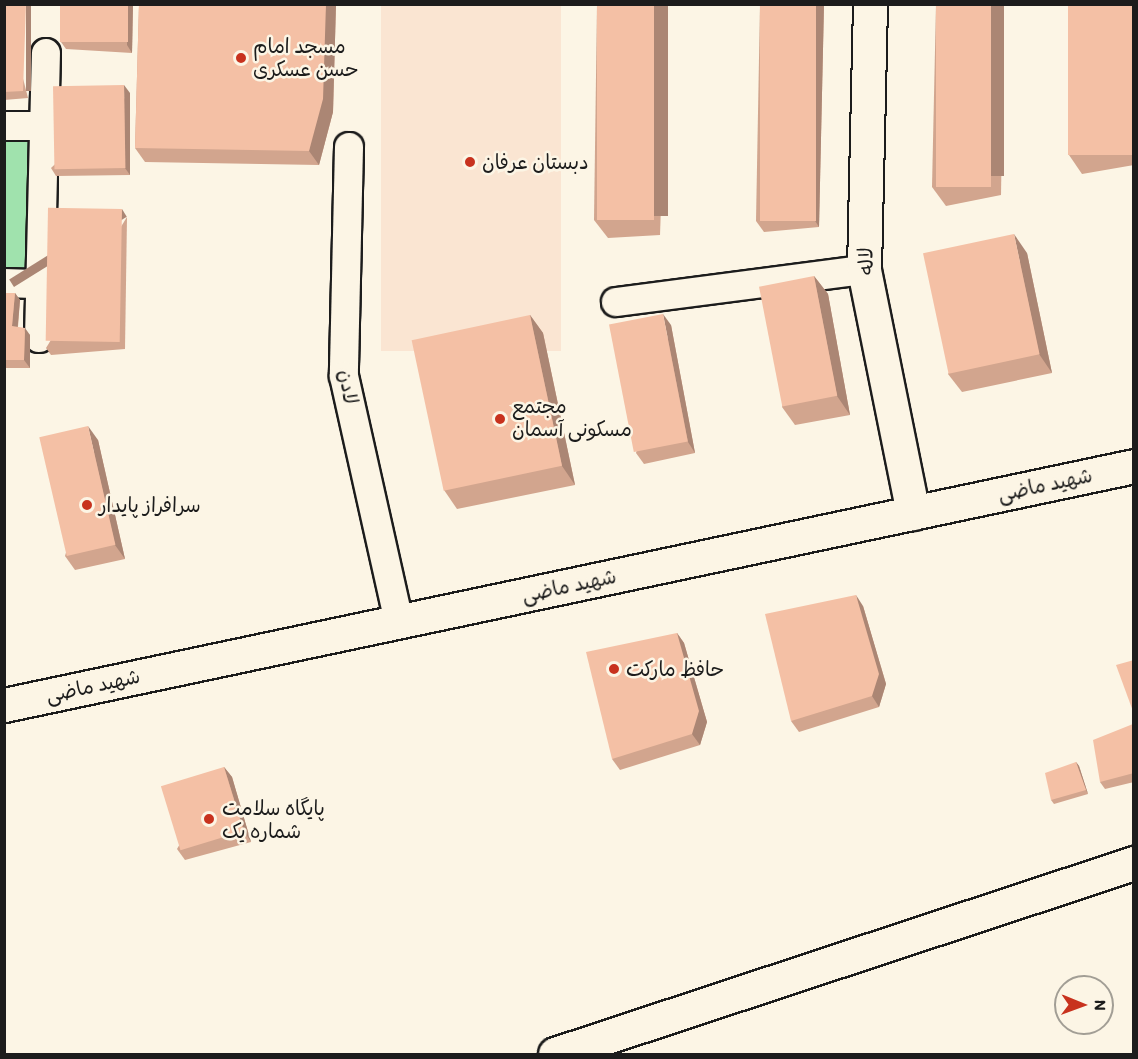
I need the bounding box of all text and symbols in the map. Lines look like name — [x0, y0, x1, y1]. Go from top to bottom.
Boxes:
place label: مسجد امام حسن عسکری — [253, 34, 359, 81]
marker: مسجد امام حسن عسکری — [234, 51, 248, 65]
place label: دبستان عرفان — [482, 150, 589, 174]
marker: دبستان عرفان — [463, 155, 477, 169]
street label: لاله — [853, 246, 879, 276]
street label: لادن — [333, 368, 363, 406]
place label: مجتمع مسکونی آسمان — [512, 395, 632, 442]
marker: مجتمع مسکونی آسمان — [493, 412, 507, 426]
street label: شهید ماضی — [996, 463, 1094, 507]
place label: سرافراز پایدار — [99, 493, 201, 517]
marker: سرافراز پایدار — [80, 498, 94, 512]
street label: شهید ماضی — [520, 564, 618, 608]
place label: حافظ مارکت — [626, 657, 724, 681]
marker: حافظ مارکت — [607, 662, 621, 676]
street label: شهید ماضی — [44, 664, 142, 708]
place label: پایگاه سلامت شماره یک — [222, 796, 325, 843]
marker: پایگاه سلامت شماره یک — [200, 810, 218, 828]
north arrow — [1054, 975, 1114, 1035]
text: N — [1091, 1000, 1110, 1011]

